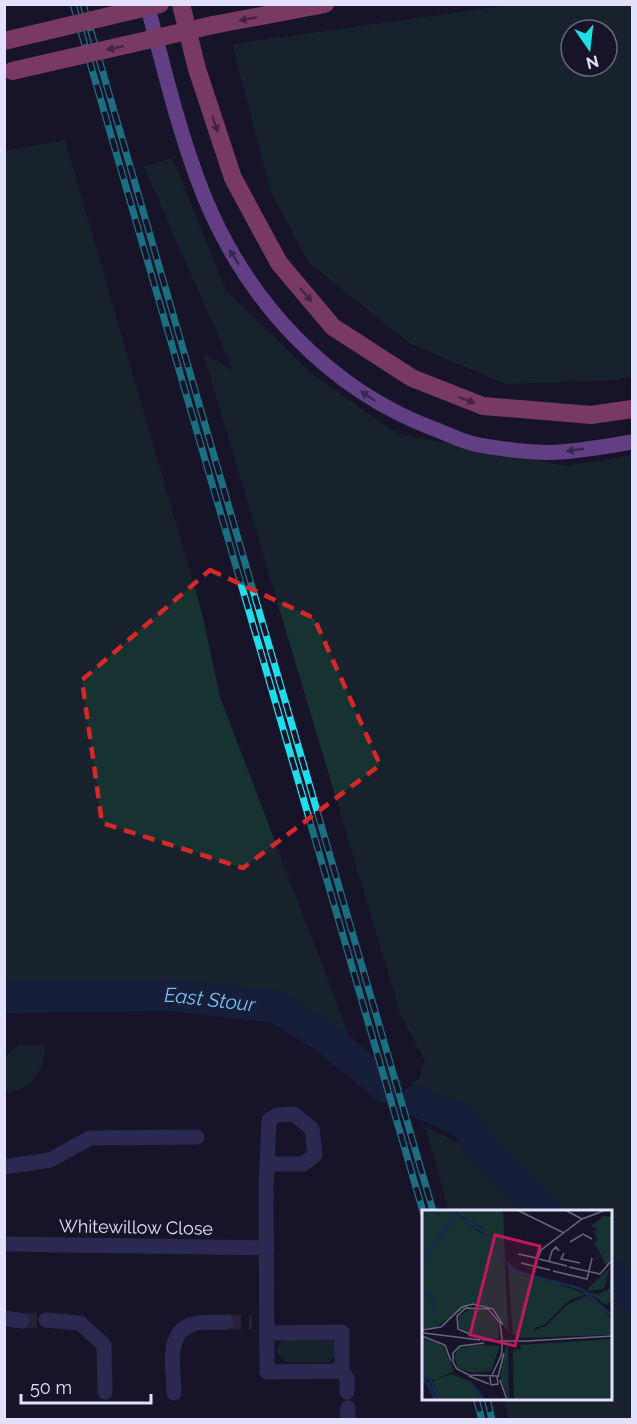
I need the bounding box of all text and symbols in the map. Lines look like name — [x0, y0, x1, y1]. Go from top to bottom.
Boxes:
one-way arrow — [238, 15, 257, 24]
north arrow — [559, 18, 619, 78]
one-way arrow — [105, 43, 124, 53]
text: N — [584, 51, 601, 73]
one-way arrow — [211, 115, 220, 133]
one-way arrow — [229, 249, 240, 265]
one-way arrow — [299, 287, 312, 302]
one-way arrow — [360, 391, 376, 402]
one-way arrow — [458, 395, 476, 405]
one-way arrow — [565, 446, 584, 455]
water label: East Stour — [164, 983, 258, 1017]
inset map — [422, 1210, 613, 1400]
street label: Whitewillow Close — [59, 1215, 214, 1239]
scale bar — [21, 1367, 152, 1405]
text: 50 m — [30, 1377, 72, 1398]

